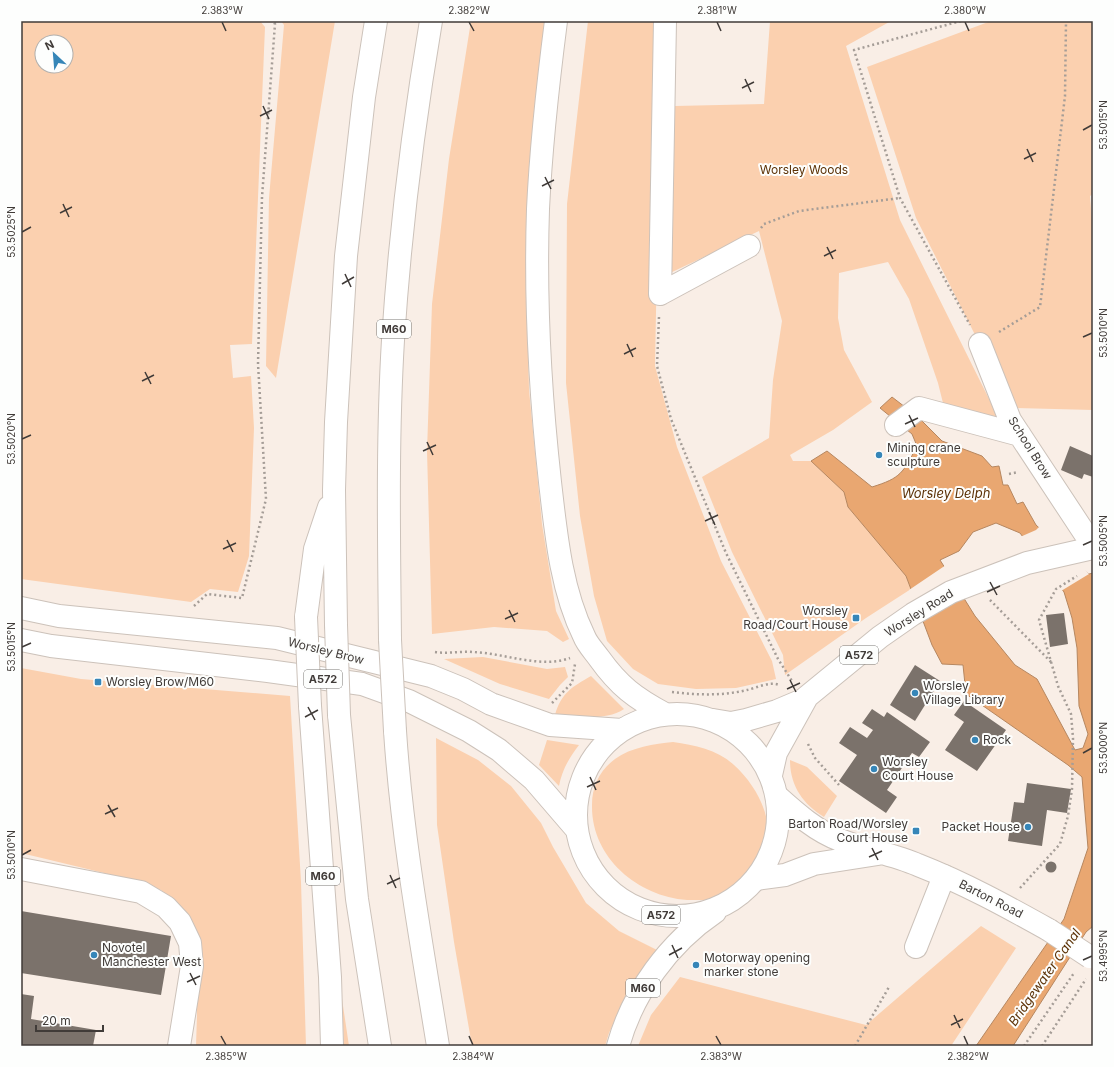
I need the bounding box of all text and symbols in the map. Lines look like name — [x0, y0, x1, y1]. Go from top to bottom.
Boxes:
text: 2.383°W — [201, 4, 243, 16]
text: 2.382°W — [448, 4, 490, 16]
text: 2.381°W — [697, 4, 737, 16]
text: 2.380°W — [944, 4, 986, 16]
north arrow — [34, 34, 74, 74]
text: N — [43, 37, 56, 53]
text: 53.5015°N — [1097, 100, 1109, 150]
park label: Worsley Woods — [760, 162, 848, 177]
text: 53.5025°N — [5, 206, 17, 258]
text: 53.5010°N — [1097, 308, 1109, 358]
road number: M60 — [377, 320, 411, 338]
text: 53.5020°N — [5, 413, 17, 465]
street label: School Brow — [1005, 414, 1056, 482]
place label: Mining crane sculpture — [887, 440, 961, 469]
marker: Mining crane sculpture — [874, 450, 884, 460]
water label: Worsley Delph — [902, 485, 991, 501]
text: 53.5005°N — [1097, 515, 1109, 567]
street label: Worsley Road — [882, 586, 956, 640]
place label: Worsley Road/Court House — [743, 603, 848, 632]
marker: Worsley Road/Court House — [851, 613, 861, 623]
text: 53.5015°N — [5, 622, 17, 672]
street label: Worsley Brow — [286, 634, 366, 667]
road number: A572 — [840, 646, 878, 664]
road number: A572 — [304, 670, 342, 688]
place label: Worsley Brow/M60 — [106, 674, 214, 689]
marker: Worsley Brow/M60 — [93, 677, 103, 687]
place label: Worsley Village Library — [923, 678, 1004, 707]
marker: Worsley Village Library — [910, 688, 920, 698]
text: 53.5000°N — [1097, 722, 1109, 774]
place label: Rock — [983, 732, 1012, 747]
marker: Rock — [970, 735, 980, 745]
place label: Worsley Court House — [882, 754, 954, 783]
marker: Worsley Court House — [869, 764, 879, 774]
place label: Barton Road/Worsley Court House — [788, 816, 908, 845]
place label: Packet House — [942, 819, 1020, 834]
marker: Packet House — [1023, 822, 1033, 832]
marker: Barton Road/Worsley Court House — [911, 826, 921, 836]
text: 53.5010°N — [5, 830, 17, 880]
road number: M60 — [306, 867, 340, 885]
street label: Barton Road — [957, 876, 1026, 921]
road number: A572 — [642, 906, 680, 924]
water label: Bridgewater Canal — [1005, 925, 1084, 1029]
text: 53.4995°N — [1097, 930, 1109, 982]
place label: Novotel Manchester West — [102, 940, 201, 969]
marker: Novotel Manchester West — [89, 950, 99, 960]
place label: Motorway opening marker stone — [704, 950, 810, 979]
marker: Motorway opening marker stone — [691, 960, 701, 970]
road number: M60 — [626, 979, 660, 997]
scale bar — [36, 1007, 103, 1033]
text: 20 m — [42, 1013, 71, 1028]
text: 2.385°W — [205, 1050, 247, 1062]
text: 2.384°W — [452, 1050, 494, 1062]
text: 2.383°W — [700, 1050, 742, 1062]
text: 2.382°W — [947, 1050, 989, 1062]

